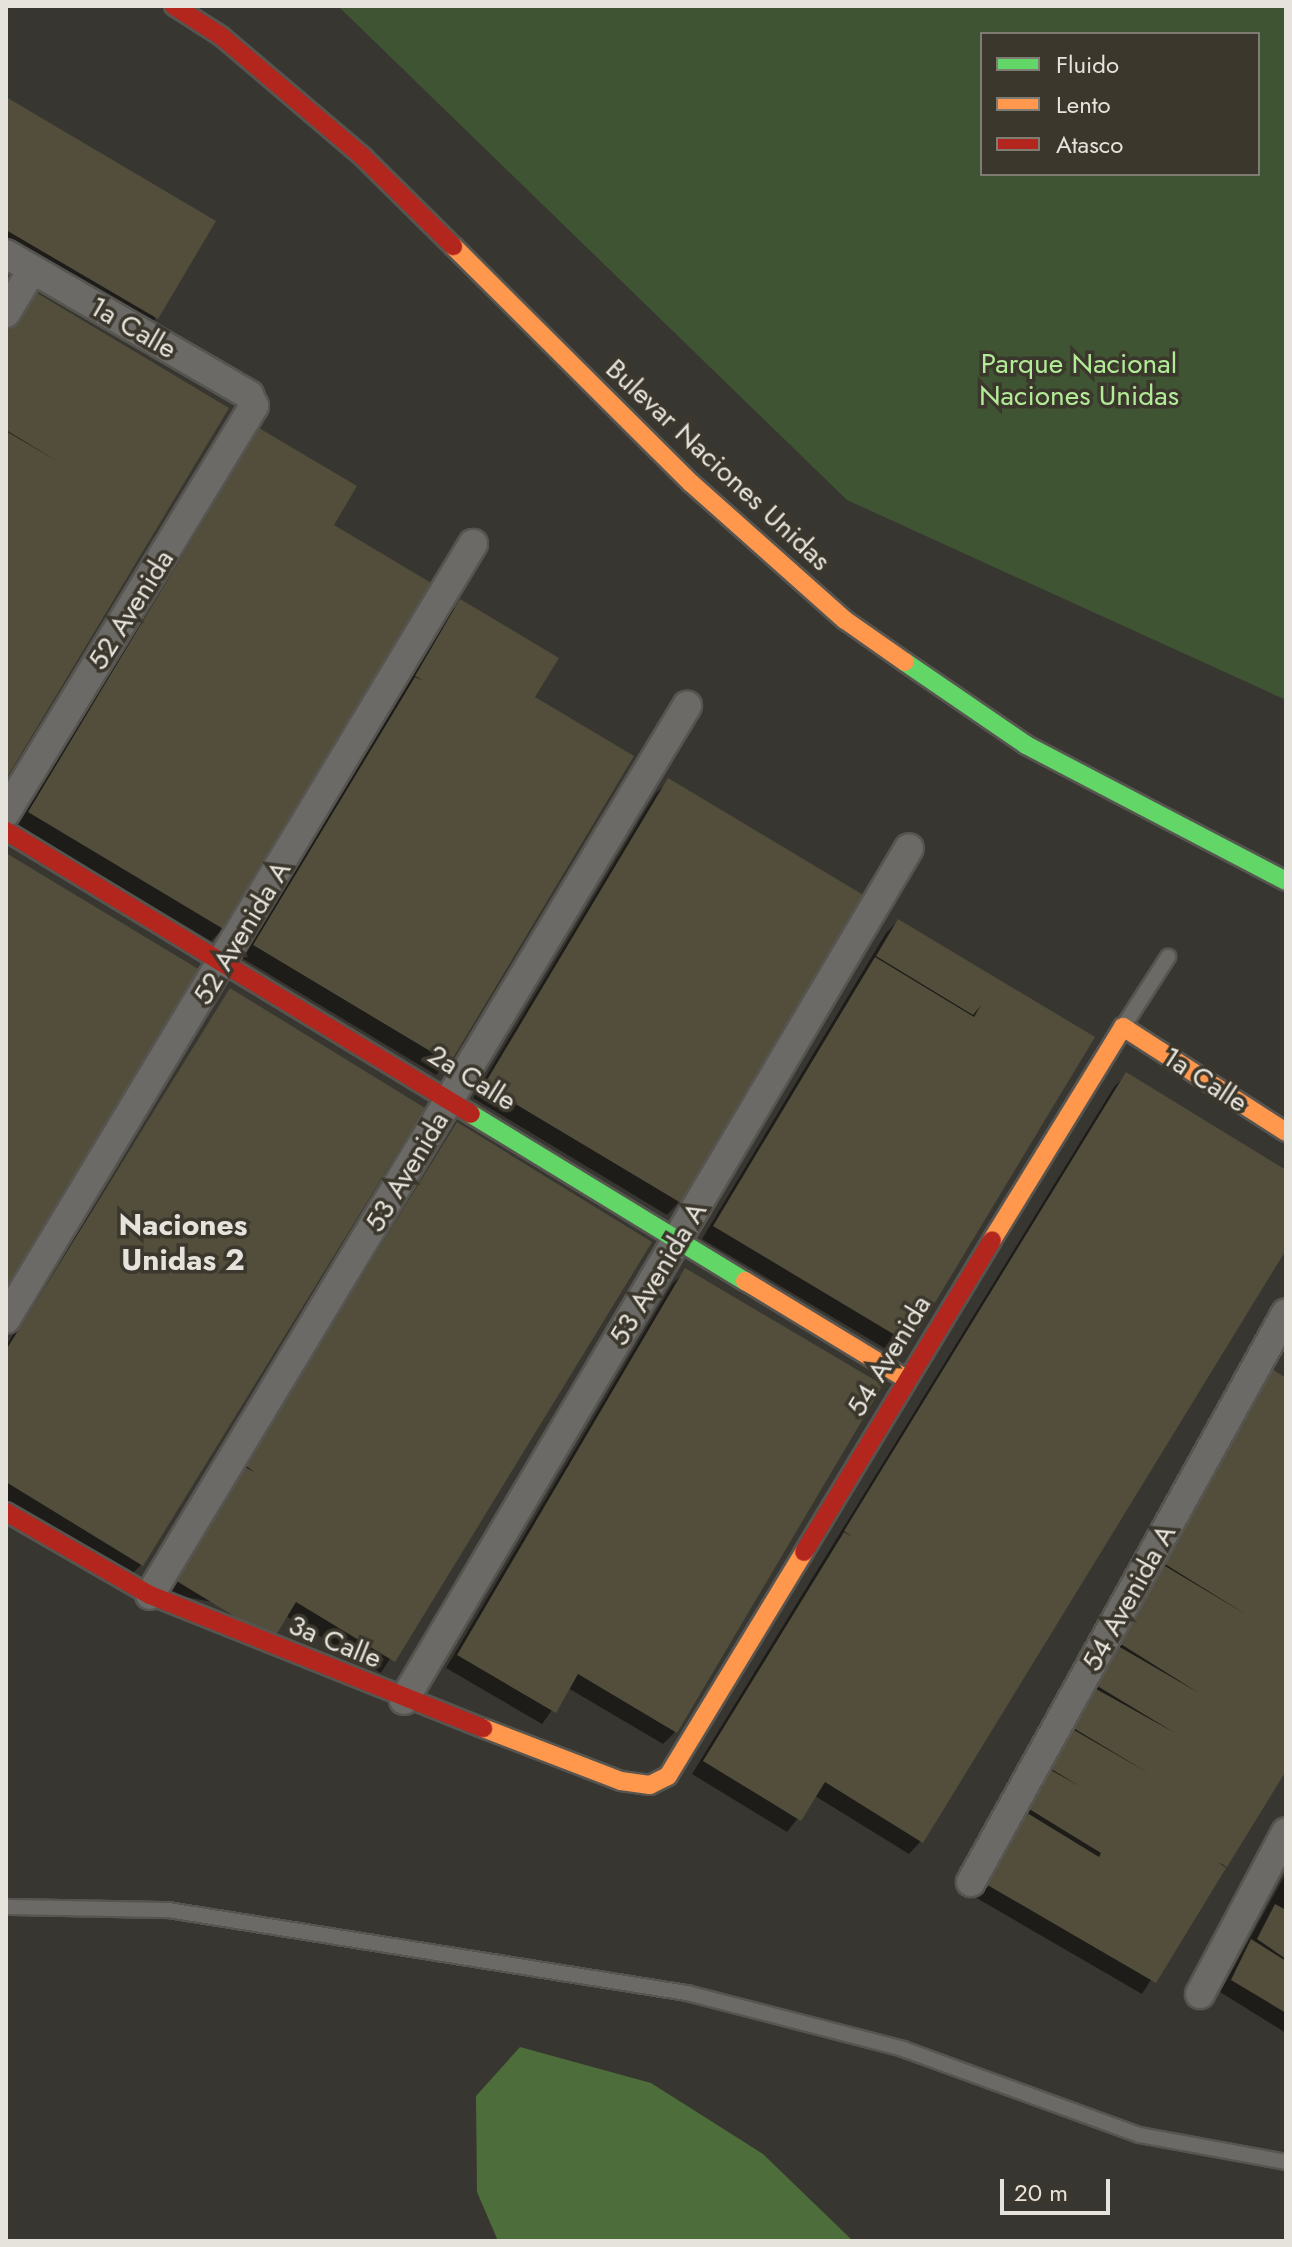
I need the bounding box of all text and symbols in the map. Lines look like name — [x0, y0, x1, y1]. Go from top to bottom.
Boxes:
legend — [980, 32, 1260, 176]
text: Fluido — [1056, 47, 1119, 82]
text: Lento — [1056, 87, 1111, 122]
text: Atasco — [1056, 127, 1123, 162]
street label: 1a Calle — [84, 290, 182, 366]
park label: Parque Nacional Naciones Unidas — [979, 347, 1179, 413]
street label: Bulevar Naciones Unidas — [599, 352, 837, 578]
street label: 52 Avenida — [81, 544, 181, 676]
street label: 52 Avenida A — [186, 855, 298, 1011]
street label: 2a Calle — [422, 1038, 522, 1118]
street label: 1a Calle — [1156, 1040, 1254, 1120]
street label: 53 Avenida — [358, 1106, 456, 1238]
street label: 53 Avenida A — [602, 1196, 714, 1352]
district label: Naciones Unidas 2 — [119, 1207, 247, 1278]
street label: 54 Avenida — [840, 1289, 938, 1423]
street label: 54 Avenida A — [1075, 1519, 1183, 1677]
street label: 3a Calle — [284, 1608, 386, 1676]
scale bar — [1004, 2163, 1114, 2213]
text: 20 m — [1014, 2175, 1068, 2210]

